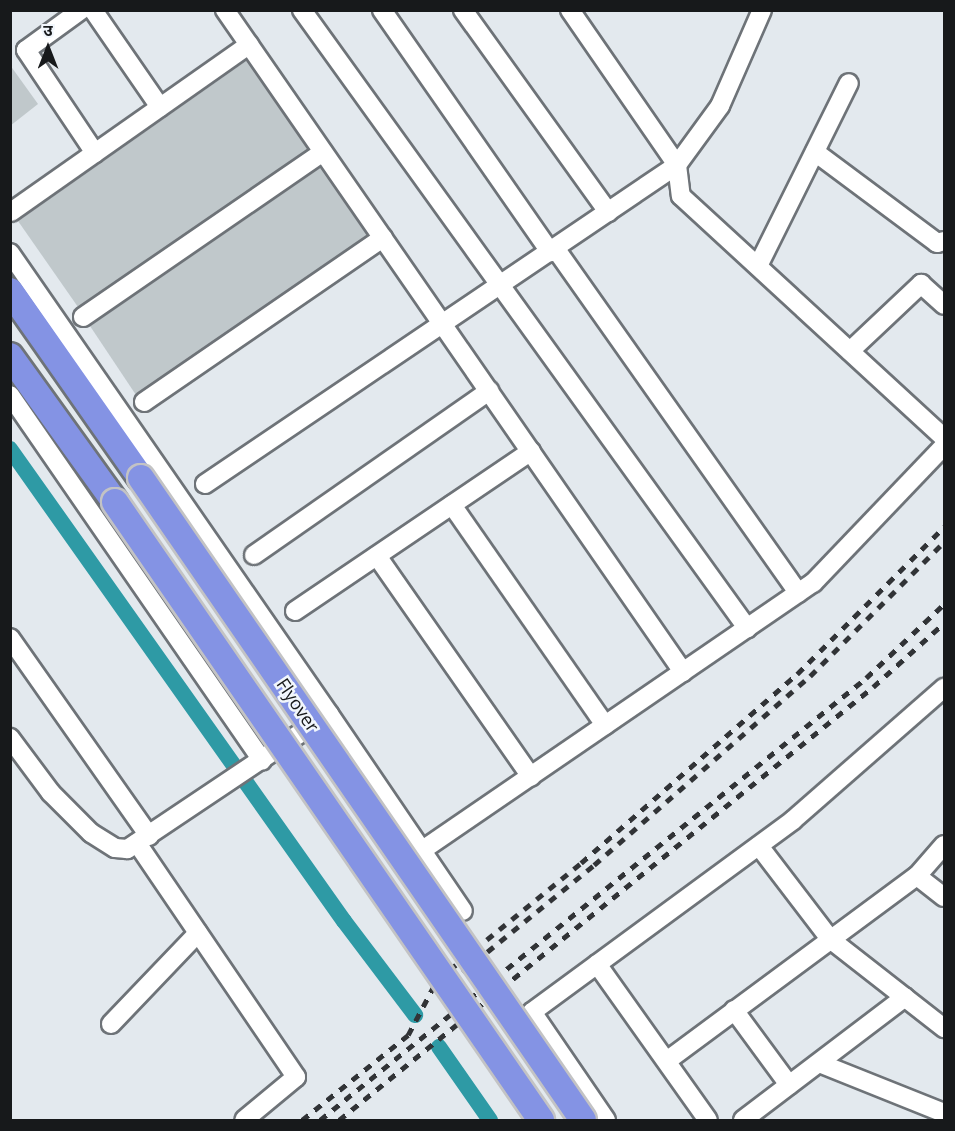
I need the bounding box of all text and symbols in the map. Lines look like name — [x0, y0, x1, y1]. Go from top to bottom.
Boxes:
north arrow — [18, 18, 78, 78]
text: उ — [43, 19, 53, 41]
street label: Flyover — [272, 674, 324, 736]

